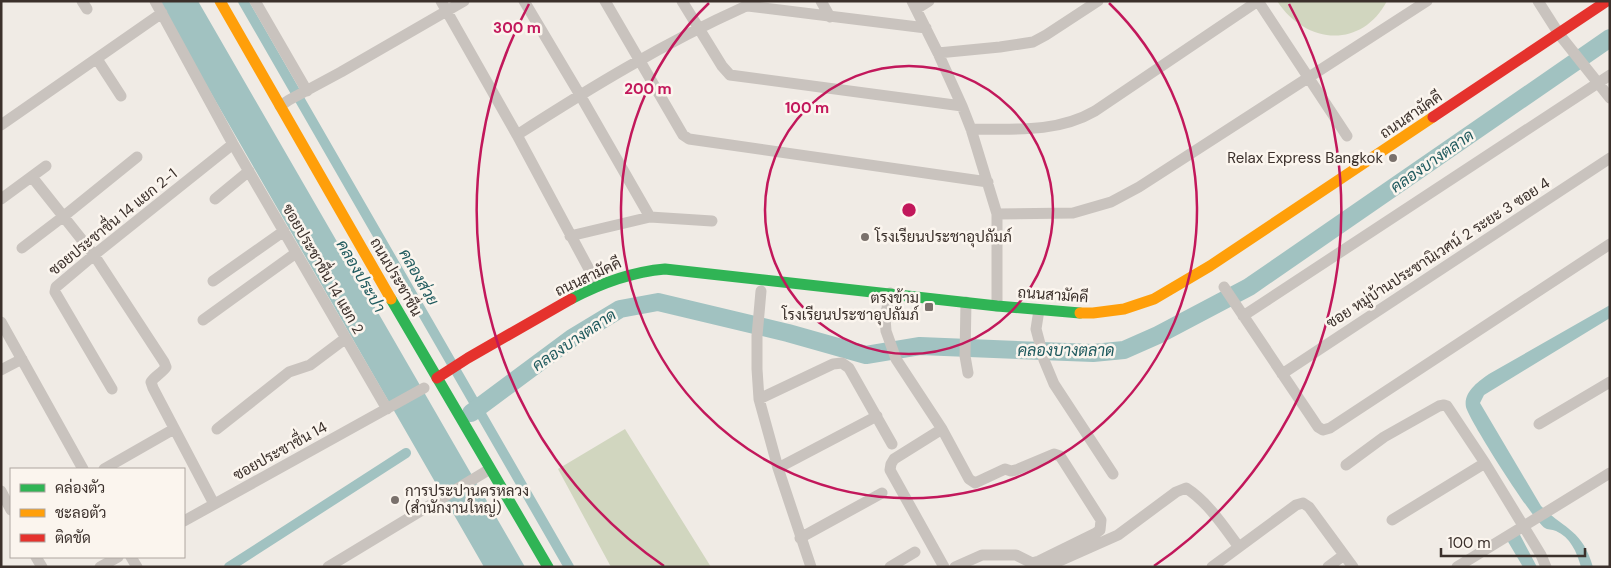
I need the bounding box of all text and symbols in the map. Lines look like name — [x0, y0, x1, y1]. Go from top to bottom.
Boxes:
text: 300 m — [493, 18, 541, 38]
text: 200 m — [624, 79, 672, 99]
street label: ถนนสามัคคี — [1376, 87, 1446, 143]
text: 100 m — [785, 98, 829, 118]
water label: คลองบางตลาด — [1386, 125, 1478, 197]
place label: Relax Express Bangkok — [1227, 148, 1383, 168]
marker: Relax Express Bangkok — [1387, 152, 1399, 164]
street label: ซอยประชาชื่น 14 แยก 2-1 — [41, 160, 181, 280]
street label: ซอย หมู่บ้านประชานิเวศน์ 2 ระยะ 3 ซอย 4 — [1322, 173, 1554, 333]
street label: ซอยประชาชื่น 14 แยก 2 — [278, 198, 373, 338]
centre of rings — [900, 201, 918, 219]
place label: โรงเรียนประชาอุปถัมภ์ — [874, 227, 1012, 248]
street label: ถนนประชาชื่น — [365, 231, 431, 320]
marker: โรงเรียนประชาอุปถัมภ์ — [859, 231, 871, 243]
water label: คลองประปา — [332, 236, 390, 316]
water label: คลองส่วย — [394, 245, 444, 309]
street label: ถนนสามัคคี — [552, 253, 624, 301]
street label: ถนนสามัคคี — [1017, 283, 1089, 307]
place label: ตรงข้าม โรงเรียนประชาอุปถัมภ์ — [781, 288, 919, 326]
marker: ตรงข้าม โรงเรียนประชาอุปถัมภ์ — [923, 301, 935, 313]
water label: คลองบางตลาด — [528, 304, 620, 376]
water label: คลองบางตลาด — [1017, 340, 1115, 361]
street label: ซอยประชาชื่น 14 — [227, 413, 331, 485]
legend — [10, 468, 185, 558]
text: คล่องตัว — [55, 478, 105, 498]
place label: การประปานครหลวง (สำนักงานใหญ่) — [405, 481, 529, 518]
marker: การประปานครหลวง (สำนักงานใหญ่) — [389, 494, 401, 506]
text: ชะลอตัว — [55, 503, 106, 523]
scale bar — [1441, 526, 1585, 558]
text: ติดขัด — [55, 528, 91, 548]
text: 100 m — [1448, 533, 1491, 553]

